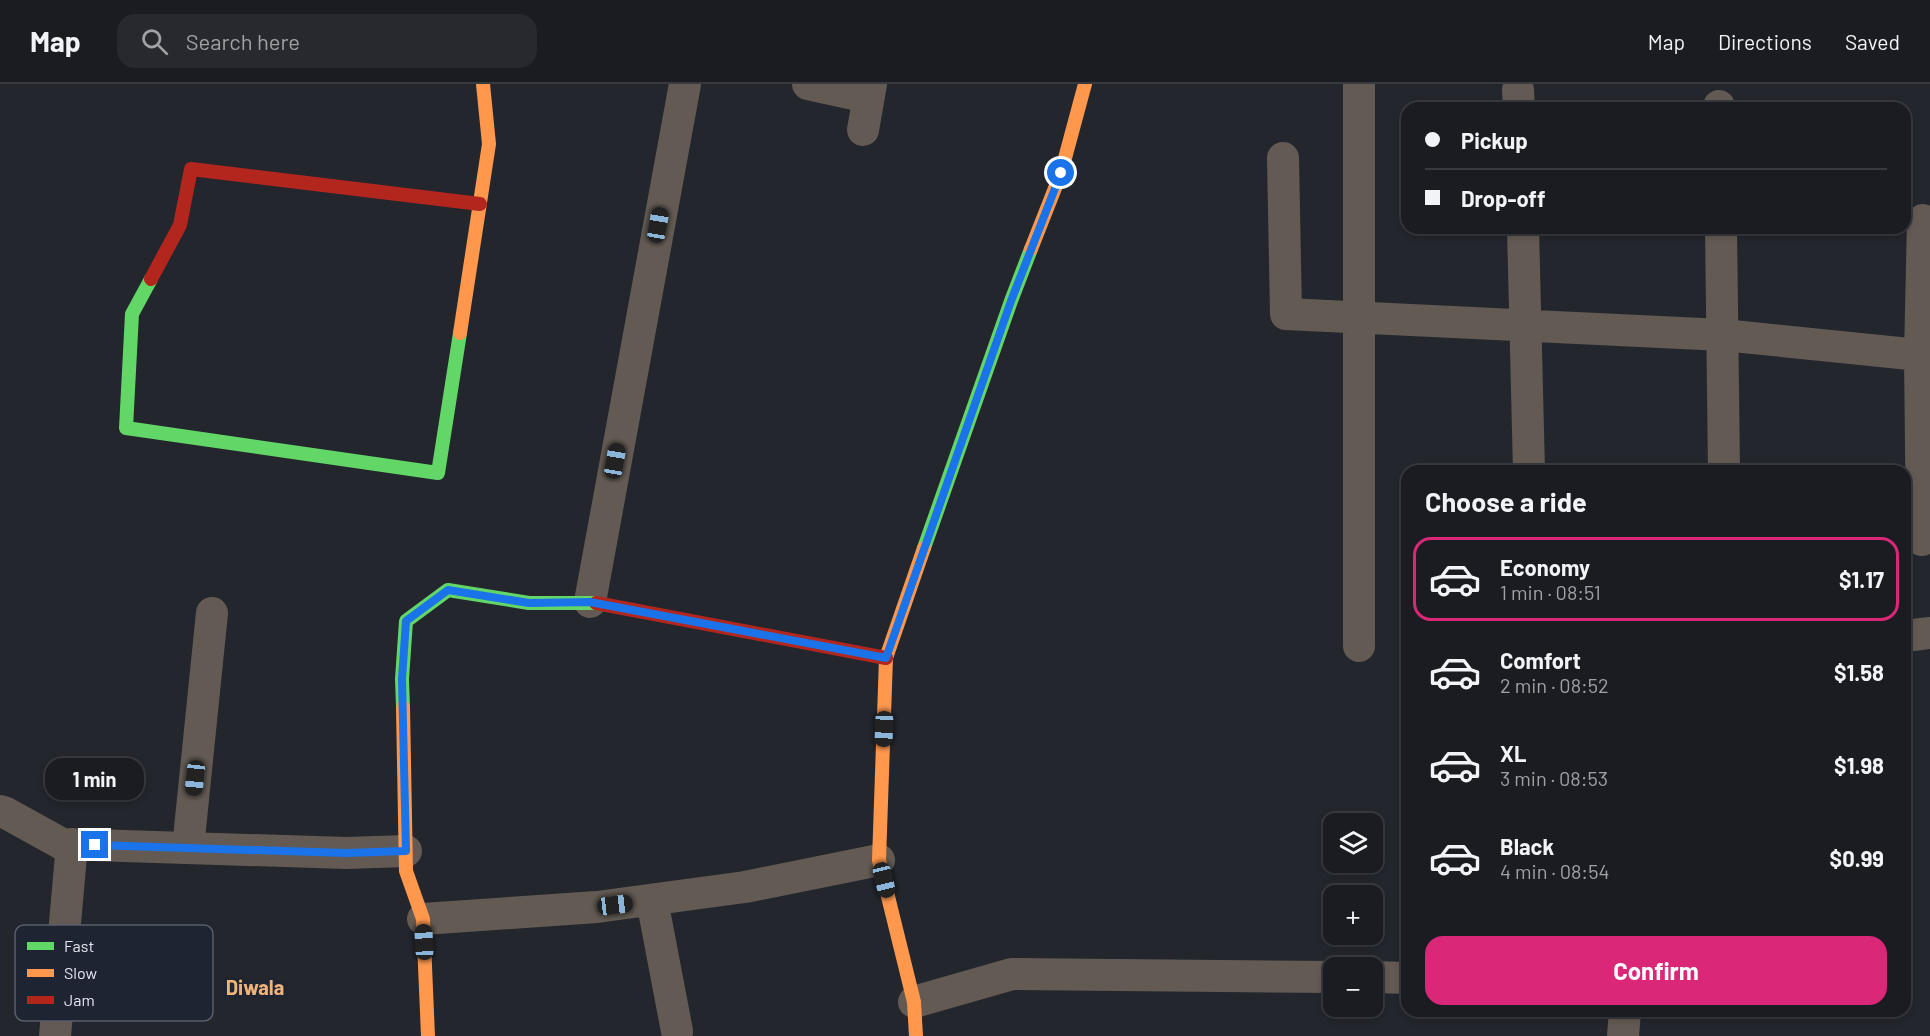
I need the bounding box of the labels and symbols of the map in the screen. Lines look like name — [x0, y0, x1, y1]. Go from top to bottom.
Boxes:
route start — [1047, 159, 1074, 186]
car — [646, 206, 670, 244]
car — [603, 442, 627, 480]
car — [874, 711, 894, 747]
callout: 1 min — [46, 758, 144, 800]
car — [184, 759, 206, 797]
route end — [81, 831, 108, 858]
car — [871, 860, 897, 900]
car — [596, 894, 634, 916]
car — [414, 924, 434, 960]
legend — [15, 925, 213, 1021]
text: Fast — [64, 936, 94, 955]
text: Slow — [64, 963, 97, 982]
district label: Diwala — [226, 975, 284, 999]
text: Jam — [64, 990, 95, 1009]

